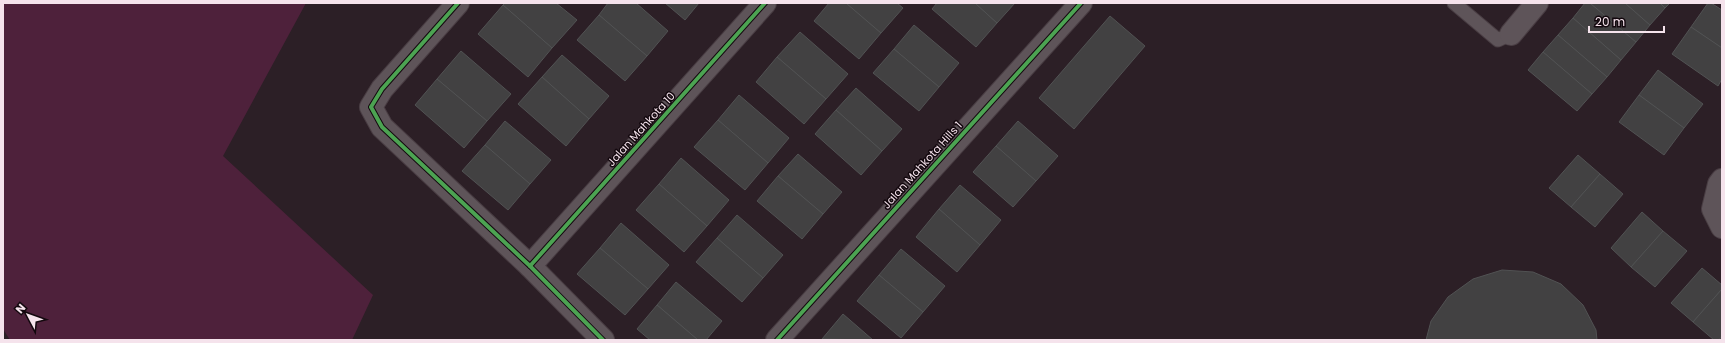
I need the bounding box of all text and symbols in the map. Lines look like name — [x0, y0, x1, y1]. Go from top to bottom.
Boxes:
scale bar — [1589, 8, 1664, 34]
text: 20 m — [1595, 13, 1625, 30]
street label: Jalan Mahkota 10 — [603, 88, 679, 170]
street label: Jalan Mahkota Hills 1 — [878, 118, 966, 212]
north arrow — [8, 295, 48, 335]
text: N — [12, 300, 29, 317]

